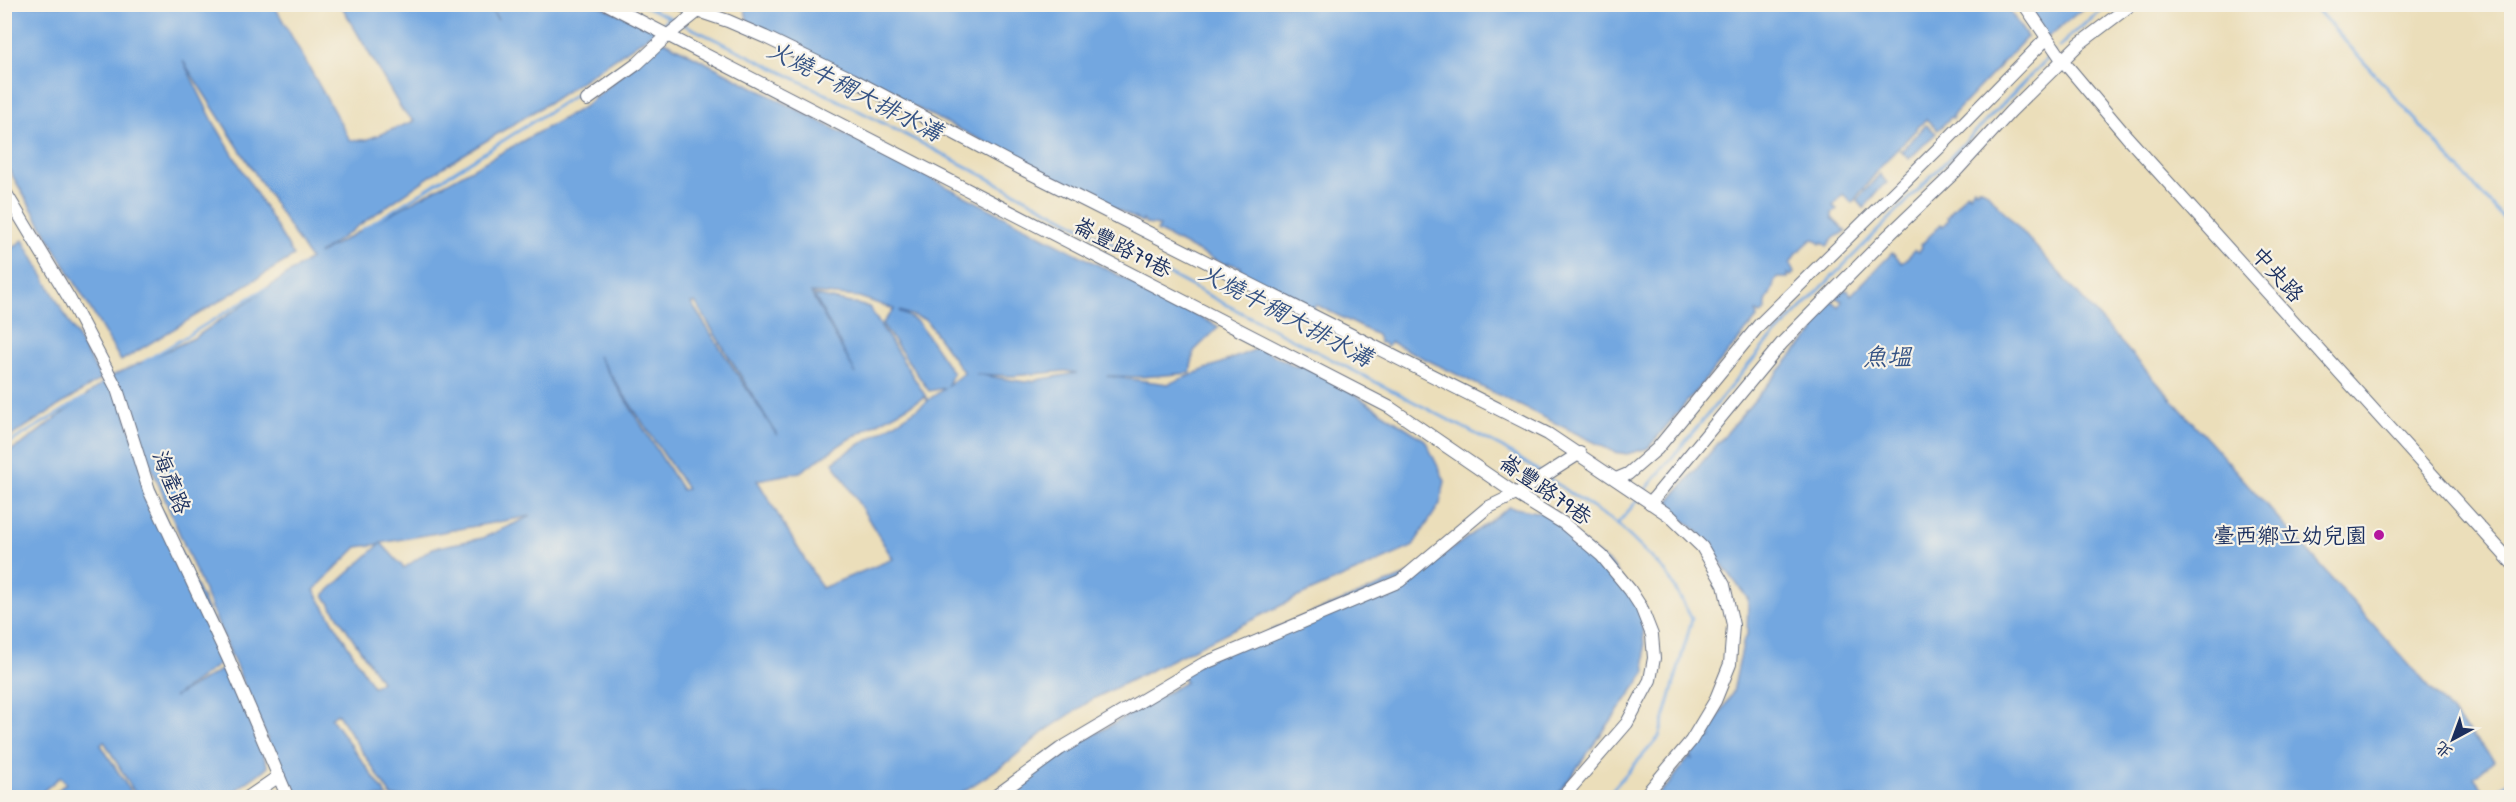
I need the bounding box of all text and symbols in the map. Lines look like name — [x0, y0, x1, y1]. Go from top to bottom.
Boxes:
water label: 火燒牛稠大排水溝 — [763, 32, 950, 149]
street label: 崙豐路79巷 — [1069, 209, 1177, 285]
street label: 中央路 — [2245, 239, 2311, 309]
water label: 火燒牛稠大排水溝 — [1194, 255, 1381, 374]
water label: 魚塭 — [1863, 340, 1913, 372]
street label: 海產路 — [146, 446, 198, 518]
street label: 崙豐路79巷 — [1494, 446, 1598, 532]
place label: 臺西鄉立幼兒園 — [2213, 520, 2367, 550]
marker: 臺西鄉立幼兒園 — [2372, 528, 2386, 542]
north arrow — [2423, 709, 2483, 769]
text: 北 — [2430, 737, 2456, 764]

